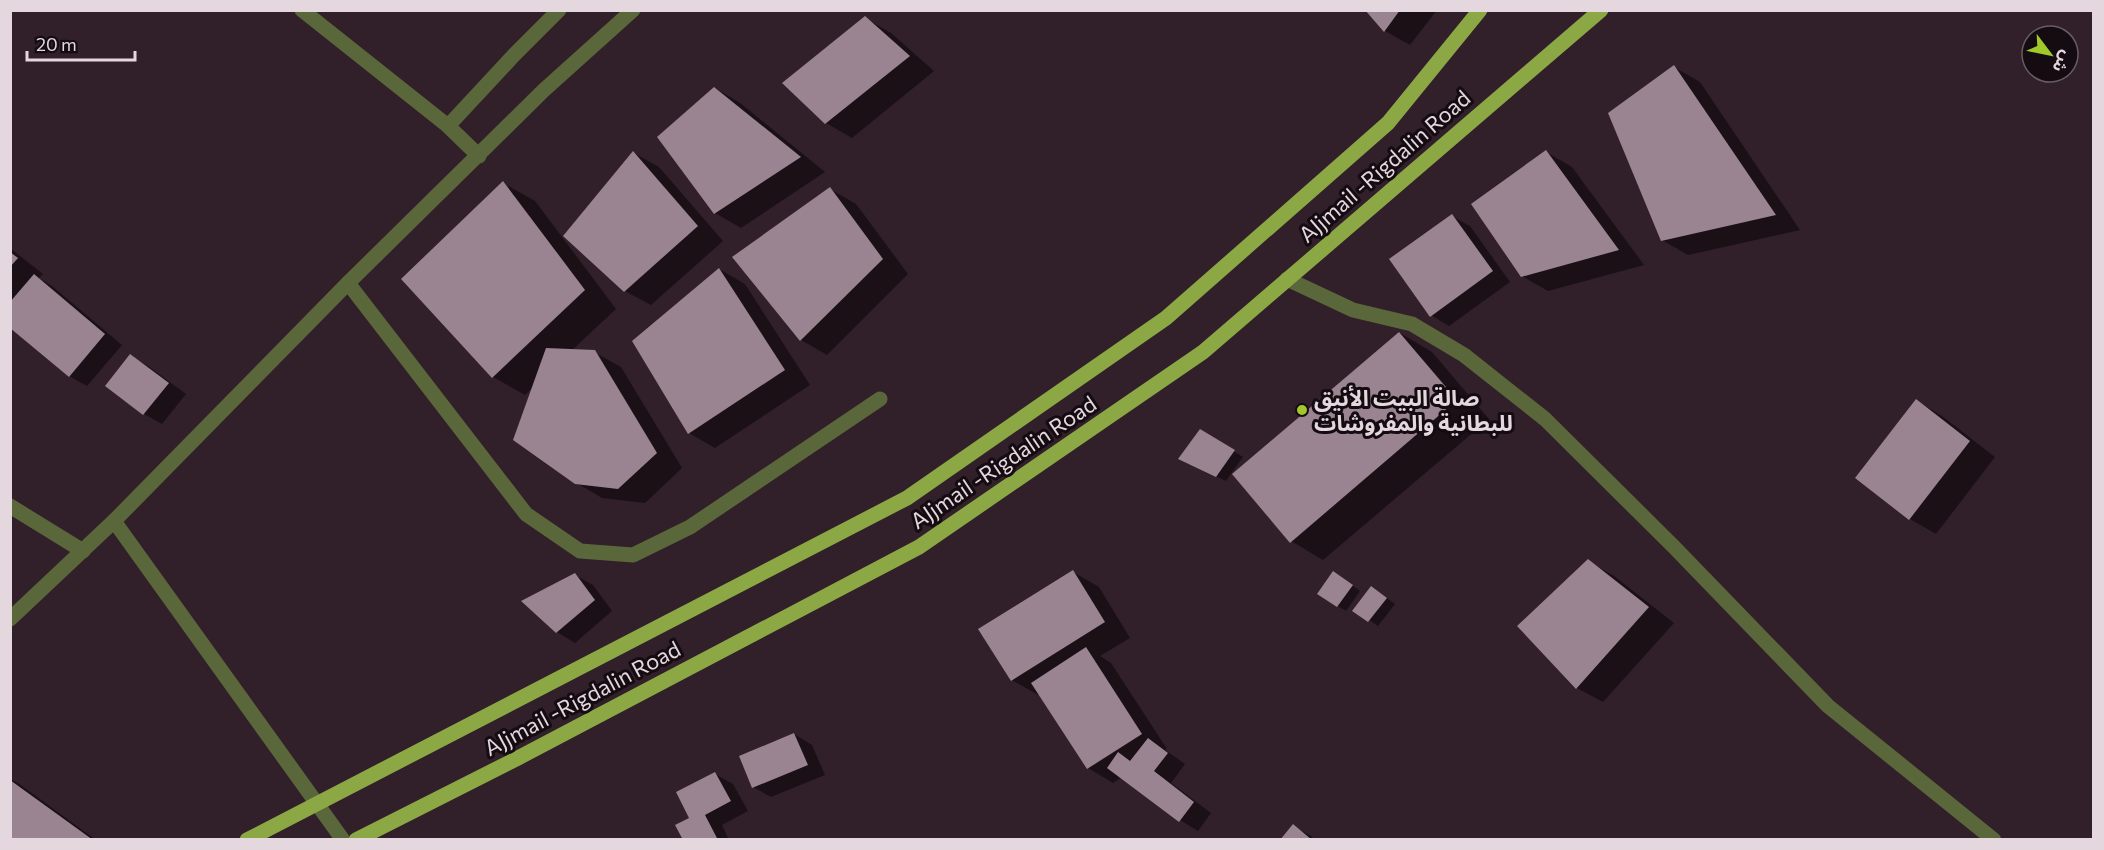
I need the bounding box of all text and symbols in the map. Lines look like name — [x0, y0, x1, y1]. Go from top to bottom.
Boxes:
scale bar — [27, 24, 135, 62]
north arrow — [2020, 24, 2080, 84]
text: 20 m — [36, 33, 77, 55]
text: ش — [2048, 47, 2077, 77]
street label: AJjmail -Rigdalin Road — [1293, 84, 1475, 248]
place label: صالة البيت الأنيق للبطانية والمفروشات — [1314, 384, 1513, 436]
street label: AJjmail -Rigdalin Road — [905, 390, 1101, 534]
marker: صالة البيت الأنيق للبطانية والمفروشات — [1295, 403, 1309, 417]
street label: AJjmail -Rigdalin Road — [479, 635, 685, 761]

